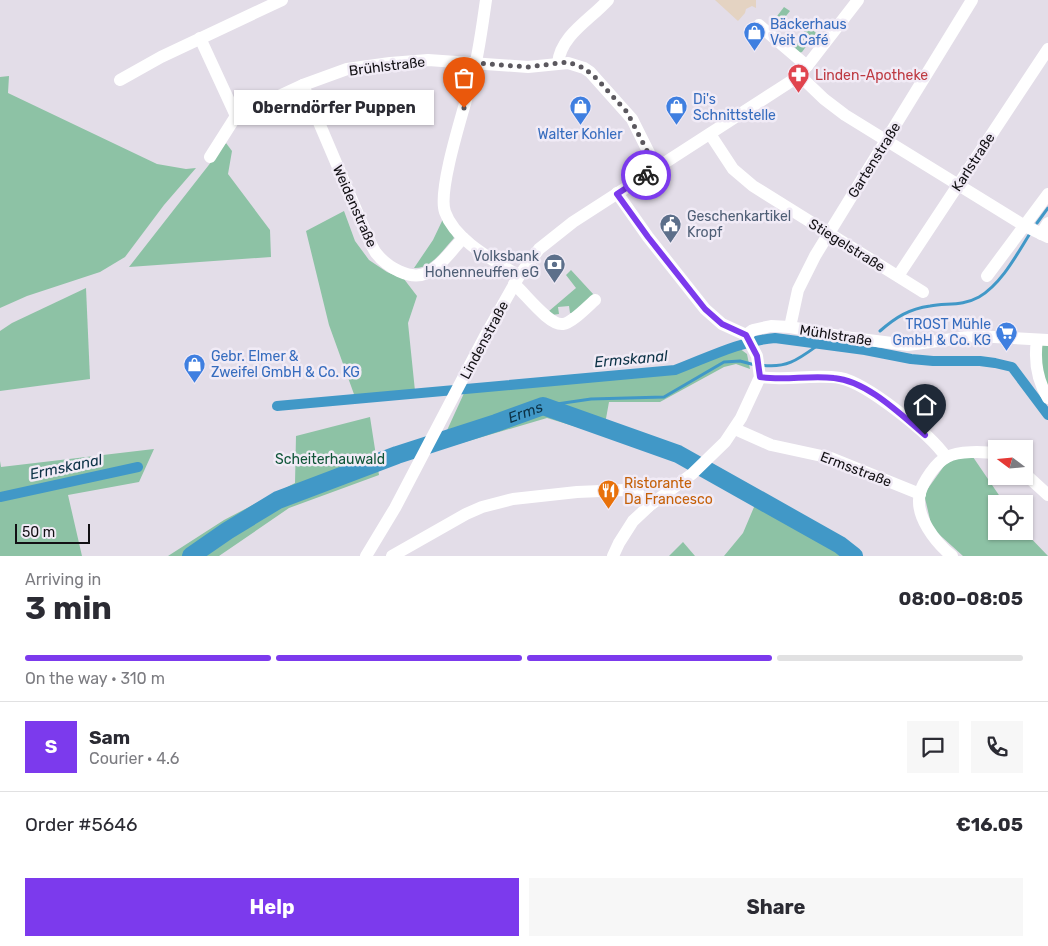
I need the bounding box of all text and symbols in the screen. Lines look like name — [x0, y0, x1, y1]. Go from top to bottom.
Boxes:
place label: Bäckerhaus Veit Café — [770, 16, 847, 49]
shop icon: Bäckerhaus Veit Café — [742, 20, 766, 51]
street label: Brühlstraße — [348, 53, 426, 80]
pin — [443, 57, 485, 108]
pharmacy icon: Linden-Apotheke — [787, 63, 811, 94]
icon: bag — [450, 64, 478, 92]
place label: Linden-Apotheke — [815, 67, 928, 84]
callout: Oberndörfer Puppen — [234, 90, 434, 126]
place label: Di's Schnittstelle — [693, 91, 776, 124]
shop icon: Walter Kohler — [568, 94, 592, 125]
shop icon: Di's Schnittstelle — [665, 95, 689, 126]
text: Oberndörfer Puppen — [252, 98, 416, 117]
street label: Gartenstraße — [844, 119, 905, 201]
place label: Walter Kohler — [538, 126, 623, 143]
street label: Karlstraße — [948, 130, 999, 195]
courier — [621, 150, 671, 200]
icon: bike — [632, 161, 660, 189]
street label: Weidenstraße — [329, 162, 380, 250]
place label: Geschenkartikel Kropf — [687, 208, 791, 241]
public building icon: Geschenkartikel Kropf — [659, 212, 683, 243]
street label: Stiegelstraße — [805, 215, 888, 276]
place label: Volksbank Hohenneuffen eG — [425, 248, 540, 281]
bank icon: Volksbank Hohenneuffen eG — [543, 252, 567, 283]
street label: Lindenstraße — [457, 298, 512, 382]
place label: TROST Mühle GmbH & Co. KG — [892, 316, 991, 349]
supermarket icon: TROST Mühle GmbH & Co. KG — [995, 320, 1019, 351]
street label: Mühlstraße — [798, 321, 873, 350]
water label: Ermskanal — [593, 347, 669, 371]
place label: Gebr. Elmer & Zweifel GmbH & Co. KG — [211, 348, 360, 381]
shop icon: Gebr. Elmer & Zweifel GmbH & Co. KG — [183, 352, 207, 383]
pin — [904, 384, 946, 435]
icon: home — [911, 391, 939, 419]
water label: Erms — [505, 398, 546, 427]
north arrow — [988, 440, 1032, 485]
map controls — [988, 440, 1033, 540]
street label: Ermsstraße — [818, 448, 894, 491]
water label: Ermskanal — [28, 450, 104, 483]
park label: Scheiterhauwald — [275, 451, 385, 468]
place label: Ristorante Da Francesco — [624, 475, 713, 508]
restaurant icon: Ristorante Da Francesco — [596, 479, 620, 510]
button: locate — [988, 495, 1033, 540]
scale bar — [15, 521, 90, 544]
text: 50 m — [22, 524, 55, 541]
text: Arriving in — [25, 570, 101, 589]
text: 08:00–08:05 — [899, 587, 1023, 610]
text: 3 min — [25, 589, 112, 627]
text: On the way · 310 m — [25, 669, 165, 688]
button: chat — [907, 721, 959, 773]
button: phone — [971, 721, 1023, 773]
text: Sam — [89, 726, 130, 749]
text: S — [45, 735, 57, 758]
text: Courier · 4.6 — [89, 749, 179, 768]
text: Order #5646 — [25, 813, 138, 836]
text: €16.05 — [956, 813, 1023, 836]
button: Help — [25, 878, 519, 936]
button: Share — [529, 878, 1023, 936]

